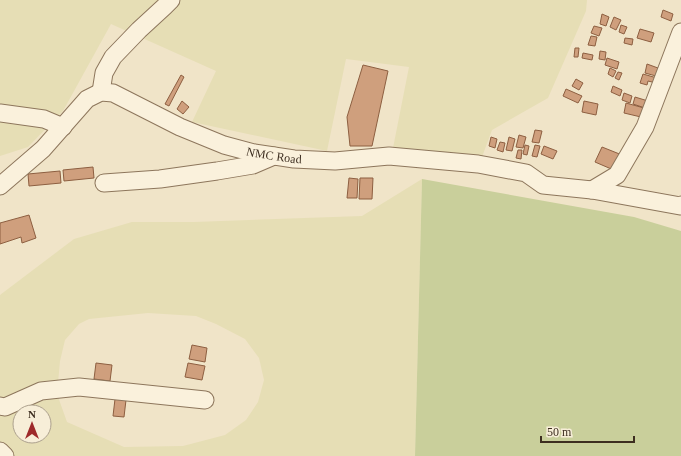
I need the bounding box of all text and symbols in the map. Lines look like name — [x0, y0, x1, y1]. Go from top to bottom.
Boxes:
street label: NMC Road — [245, 144, 302, 166]
north arrow — [12, 404, 52, 444]
text: N — [28, 408, 36, 420]
scale bar — [541, 418, 634, 444]
text: 50 m — [547, 425, 572, 439]

